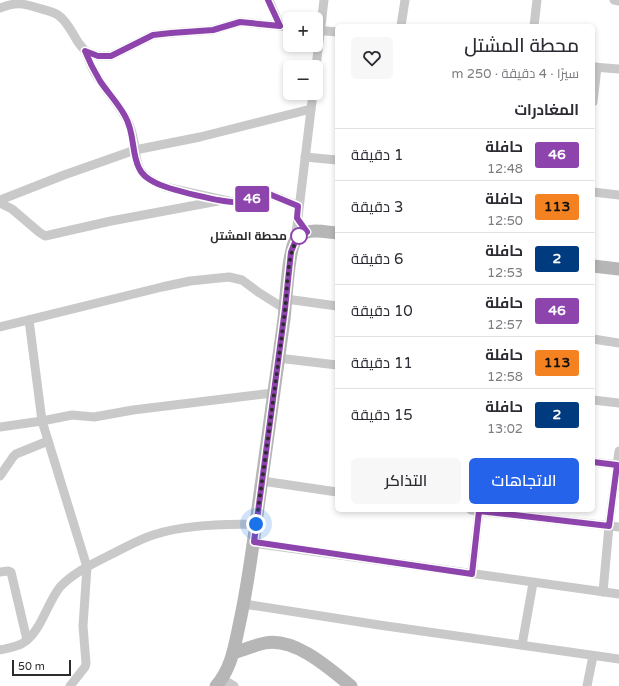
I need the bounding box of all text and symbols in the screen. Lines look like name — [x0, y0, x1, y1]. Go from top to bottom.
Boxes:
map controls — [283, 12, 323, 100]
button: + — [283, 12, 323, 52]
text: محطة المشتل — [464, 35, 579, 57]
button: heart — [351, 37, 393, 79]
button: − — [283, 60, 323, 100]
text: سيرًا · 4 دقيقة · 250 m — [452, 66, 579, 82]
text: المغادرات — [514, 101, 579, 119]
text: حافلة — [485, 138, 523, 156]
text: 1 دقيقة — [351, 146, 403, 164]
text: 46 — [548, 146, 566, 163]
text: 12:48 — [487, 161, 523, 177]
line badge: 46 — [234, 186, 270, 212]
text: 46 — [243, 190, 261, 207]
text: حافلة — [485, 190, 523, 208]
text: 3 دقيقة — [351, 198, 403, 216]
text: 113 — [544, 198, 570, 215]
text: 12:50 — [487, 213, 523, 229]
marker: محطة المشتل — [290, 227, 308, 245]
place label: محطة المشتل — [210, 229, 287, 244]
text: حافلة — [485, 242, 523, 260]
text: 6 دقيقة — [351, 250, 403, 268]
text: 2 — [553, 250, 561, 267]
text: 12:53 — [487, 265, 523, 281]
text: حافلة — [485, 294, 523, 312]
text: 10 دقيقة — [351, 302, 413, 320]
text: 46 — [548, 302, 566, 319]
text: 12:57 — [487, 317, 523, 333]
text: حافلة — [485, 346, 523, 364]
text: 11 دقيقة — [351, 354, 413, 372]
text: 113 — [544, 354, 570, 371]
text: 12:58 — [487, 369, 523, 385]
text: حافلة — [485, 398, 523, 416]
text: 15 دقيقة — [351, 406, 413, 424]
text: 2 — [553, 406, 561, 423]
text: 13:02 — [487, 421, 523, 437]
button: التذاكر — [351, 458, 461, 504]
button: الاتجاهات — [469, 458, 579, 504]
your location — [246, 514, 266, 534]
scale bar — [12, 658, 71, 677]
text: 50 m — [18, 660, 45, 673]

